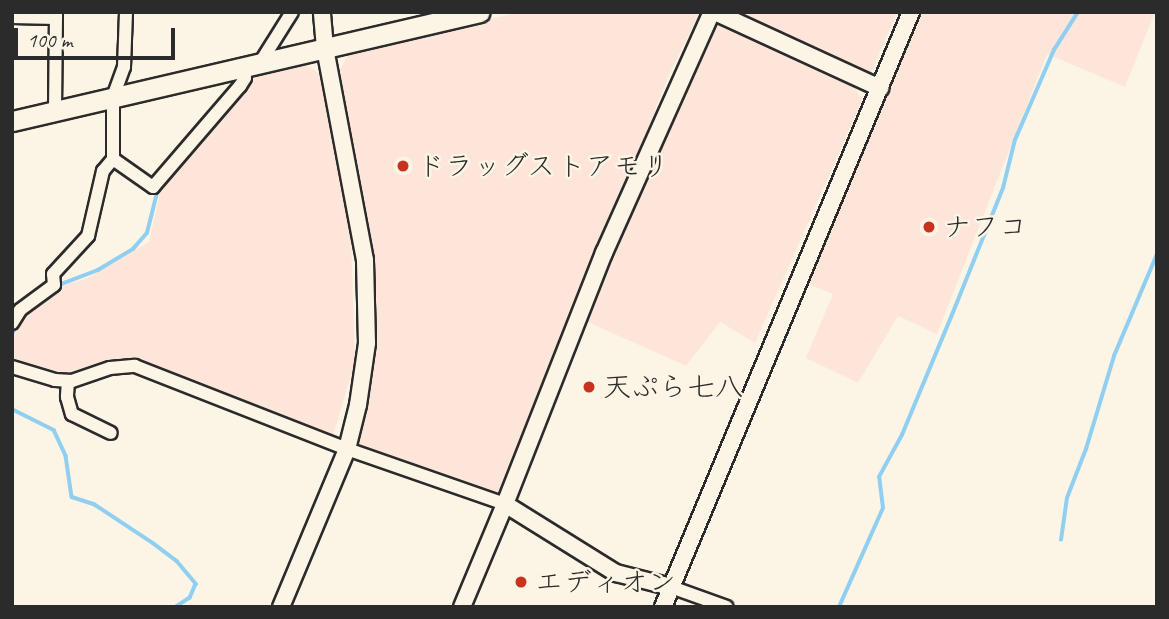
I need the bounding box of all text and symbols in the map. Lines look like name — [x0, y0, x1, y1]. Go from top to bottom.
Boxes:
scale bar — [18, 14, 178, 58]
text: 100 m — [27, 27, 72, 53]
place label: ドラッグストアモリ — [417, 149, 669, 183]
marker: ドラッグストアモリ — [395, 158, 411, 174]
place label: ナフコ — [943, 210, 1027, 244]
marker: ナフコ — [921, 219, 937, 235]
place label: 天ぷら七八 — [603, 370, 743, 404]
marker: 天ぷら七八 — [581, 379, 597, 395]
place label: エディオン — [535, 565, 675, 599]
marker: エディオン — [513, 574, 529, 590]

